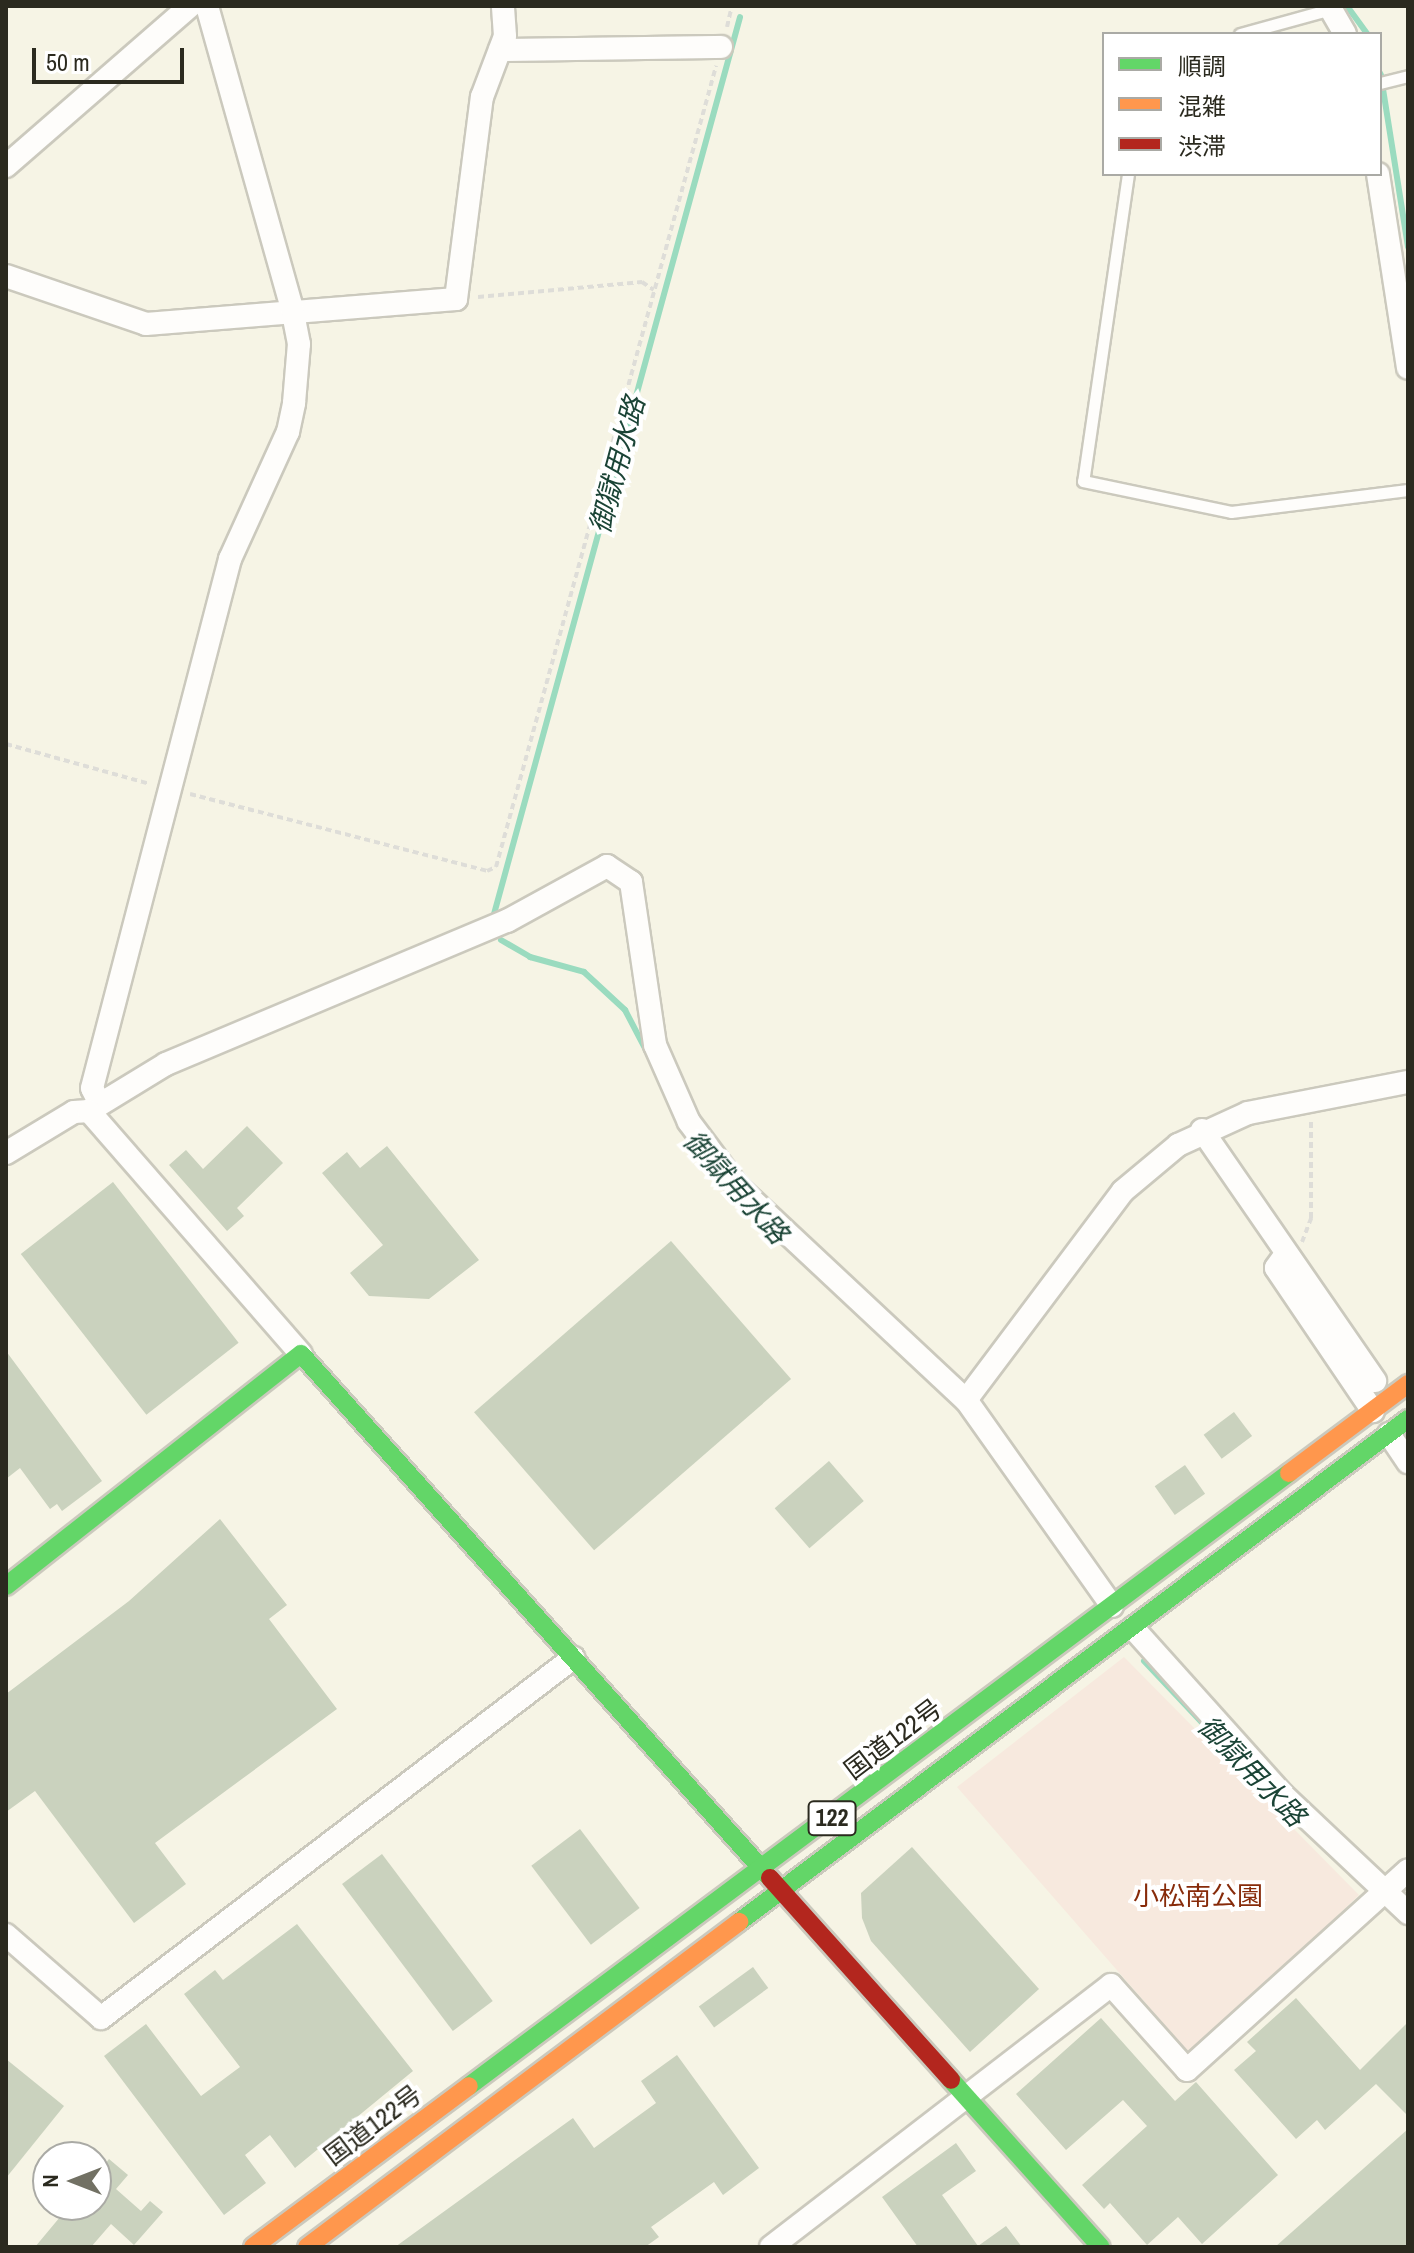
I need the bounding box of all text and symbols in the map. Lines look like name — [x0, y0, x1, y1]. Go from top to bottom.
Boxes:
scale bar — [36, 32, 188, 82]
legend — [1102, 32, 1382, 176]
text: 50 m — [46, 46, 90, 78]
text: 順調 — [1178, 50, 1226, 82]
text: 混雑 — [1178, 90, 1226, 122]
text: 渋滞 — [1178, 130, 1226, 162]
water label: 御獄用水路 — [583, 393, 651, 537]
water label: 御獄用水路 — [677, 1124, 795, 1250]
street label: 国道122号 — [838, 1692, 948, 1786]
water label: 御獄用水路 — [1191, 1709, 1313, 1833]
road number: 122 — [806, 1798, 858, 1838]
park label: 小松南公園 — [1133, 1880, 1263, 1912]
street label: 国道122号 — [318, 2078, 428, 2172]
north arrow — [32, 2141, 112, 2221]
text: N — [35, 2174, 65, 2188]

